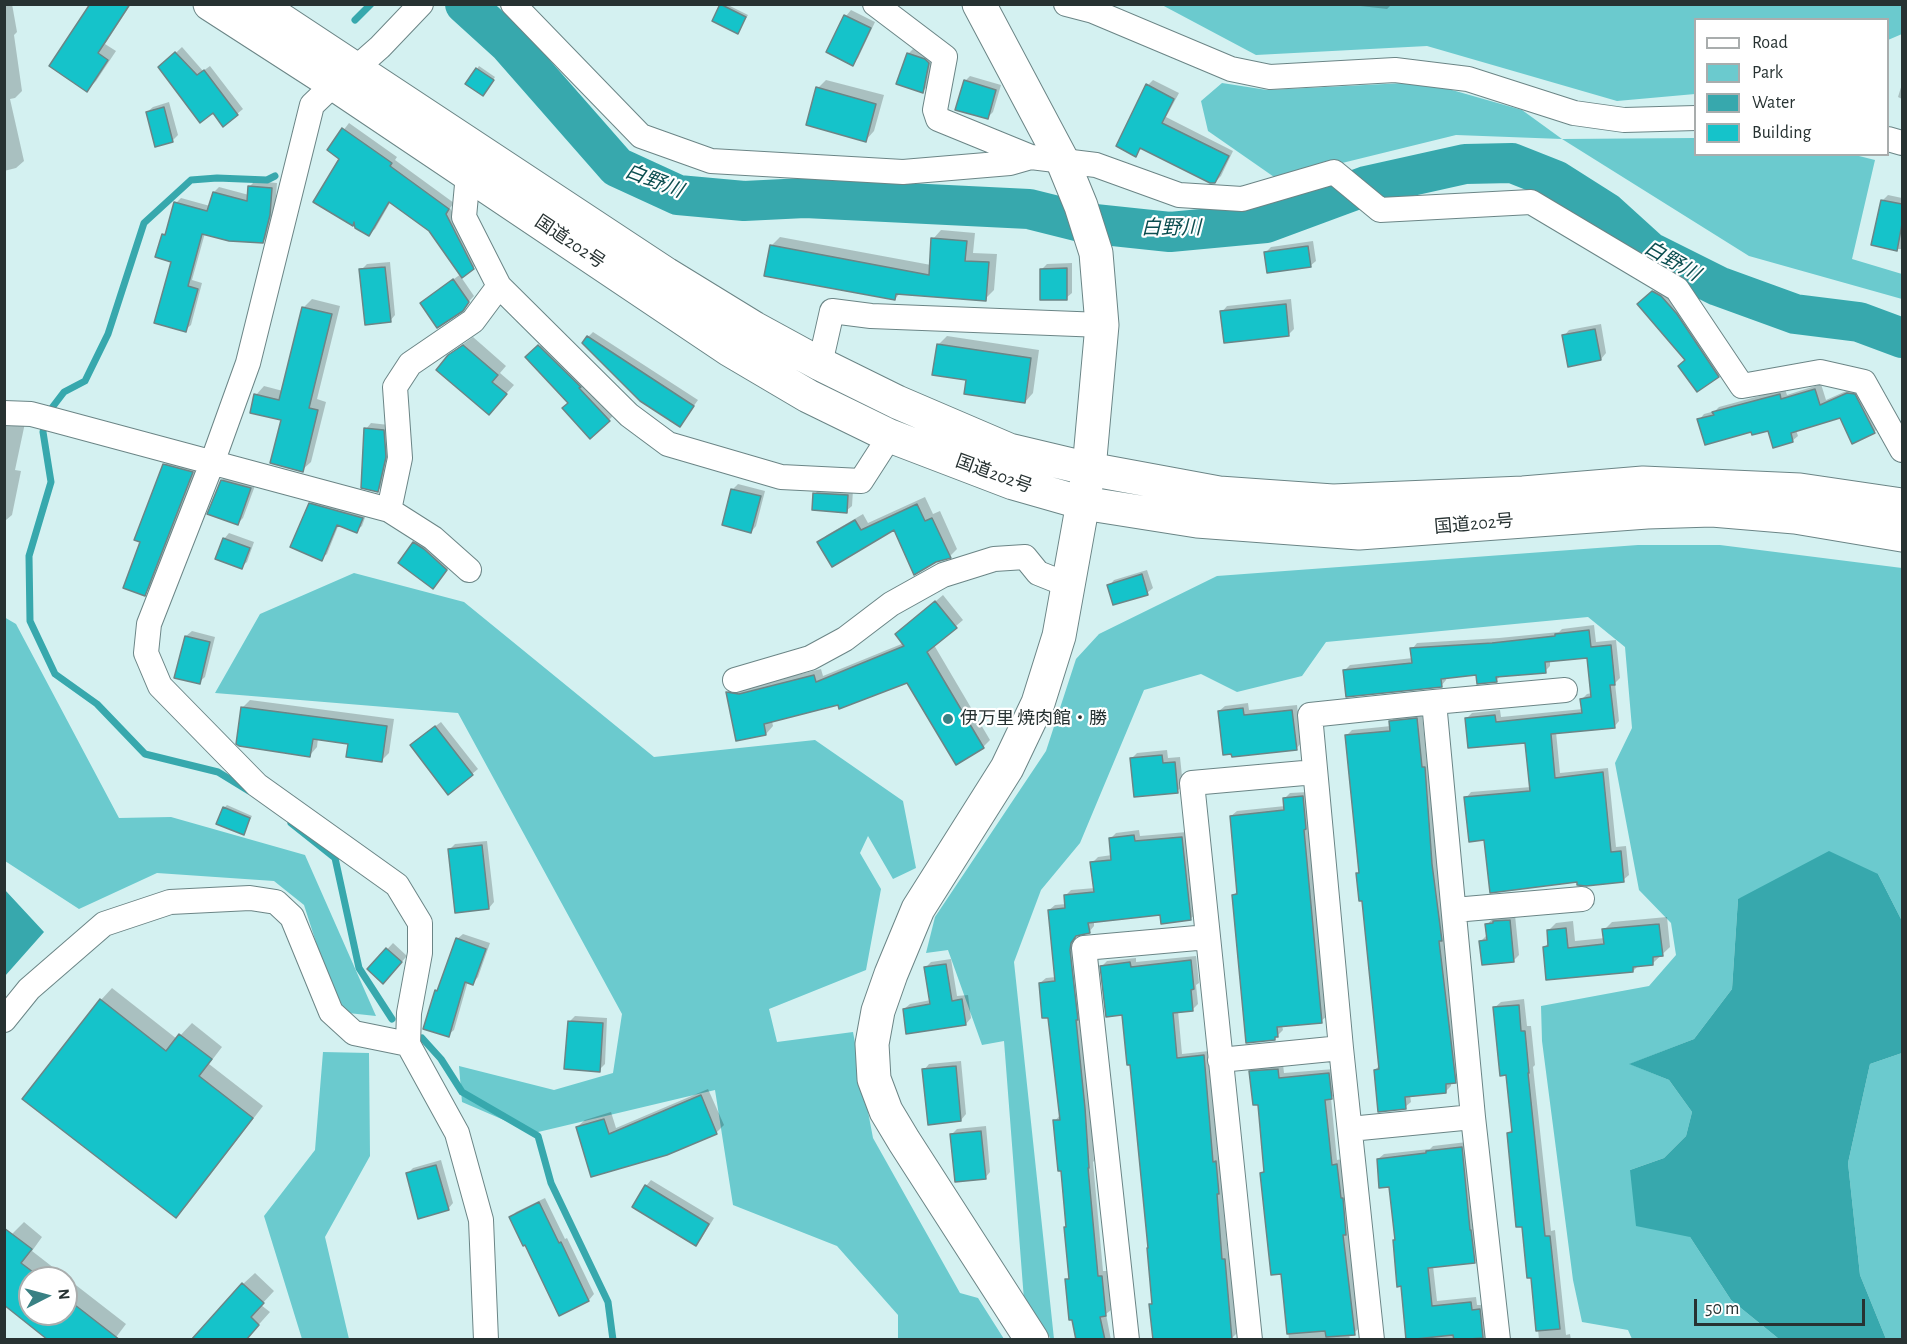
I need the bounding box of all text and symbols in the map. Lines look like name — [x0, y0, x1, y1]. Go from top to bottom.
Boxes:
legend — [1694, 18, 1889, 156]
text: Road — [1752, 34, 1788, 52]
text: Park — [1752, 64, 1783, 82]
text: Water — [1752, 94, 1795, 112]
text: Building — [1752, 124, 1811, 142]
water label: 白野川 — [622, 159, 686, 203]
street label: 国道202号 — [531, 211, 609, 273]
water label: 白野川 — [1141, 216, 1201, 240]
water label: 白野川 — [1640, 236, 1704, 286]
street label: 国道202号 — [953, 450, 1035, 498]
street label: 国道202号 — [1433, 510, 1515, 538]
place label: 伊万里 焼肉館・勝 — [960, 708, 1107, 730]
marker: 伊万里 焼肉館・勝 — [941, 712, 955, 726]
north arrow — [18, 1266, 78, 1326]
scale bar — [1697, 1287, 1868, 1325]
text: N — [55, 1288, 72, 1301]
text: 50 m — [1705, 1300, 1739, 1318]

